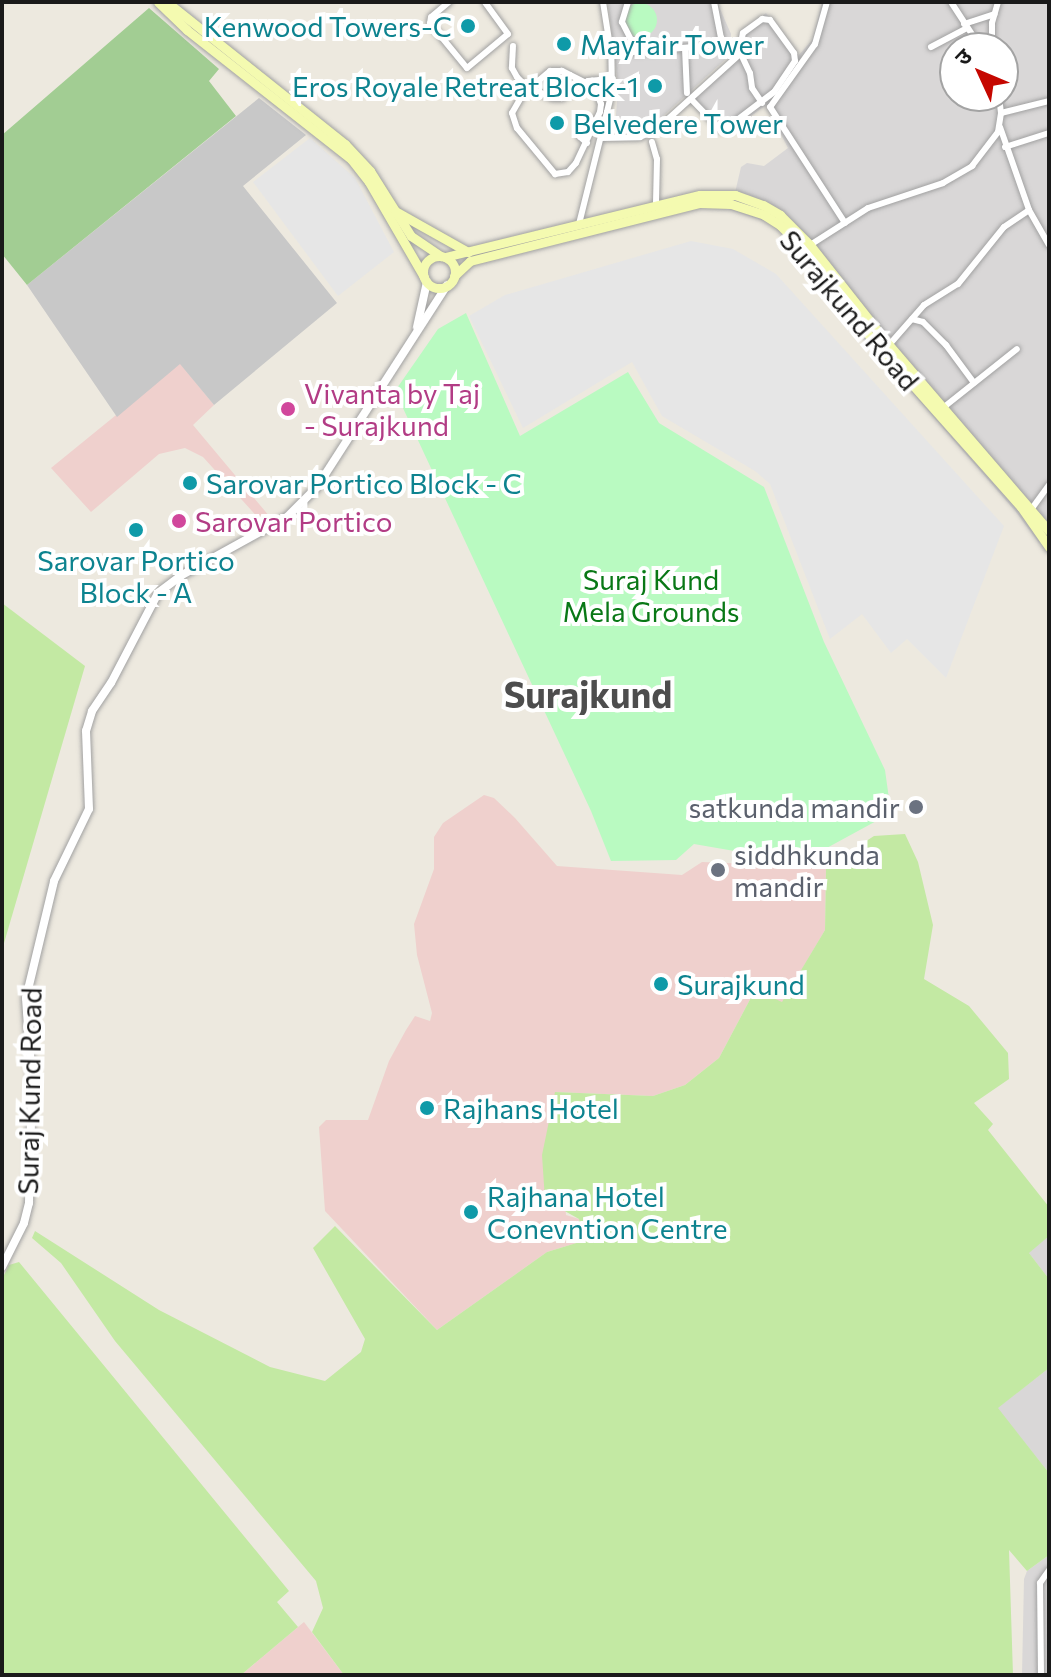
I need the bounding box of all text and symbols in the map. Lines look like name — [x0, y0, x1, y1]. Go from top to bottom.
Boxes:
place label: Kenwood Towers-C — [204, 9, 452, 43]
marker: Kenwood Towers-C — [459, 17, 477, 35]
place label: Mayfair Tower — [580, 27, 764, 61]
north arrow — [939, 32, 1019, 112]
marker: Mayfair Tower — [555, 35, 573, 53]
text: उ — [949, 42, 977, 70]
place label: Eros Royale Retreat Block-1 — [292, 69, 639, 103]
marker: Eros Royale Retreat Block-1 — [646, 77, 664, 95]
place label: Belvedere Tower — [573, 106, 783, 140]
marker: Belvedere Tower — [548, 114, 566, 132]
street label: Surajkund Road — [773, 223, 927, 397]
place label: Vivanta by Taj - Surajkund — [304, 376, 480, 442]
marker: Vivanta by Taj - Surajkund — [279, 400, 297, 418]
place label: Sarovar Portico Block - C — [206, 466, 522, 500]
marker: Sarovar Portico Block - C — [181, 474, 199, 492]
place label: Sarovar Portico — [195, 504, 393, 538]
marker: Sarovar Portico — [170, 512, 188, 530]
marker: Sarovar Portico Block - A — [127, 521, 145, 539]
place label: Sarovar Portico Block - A — [37, 543, 235, 609]
park label: Suraj Kund Mela Grounds — [562, 562, 740, 628]
district label: Surajkund — [504, 672, 672, 716]
place label: satkunda mandir — [688, 790, 900, 824]
marker: satkunda mandir — [907, 798, 925, 816]
place label: siddhkunda mandir — [734, 837, 880, 903]
marker: siddhkunda mandir — [709, 861, 727, 879]
place label: Surajkund — [677, 967, 805, 1001]
marker: Surajkund — [652, 975, 670, 993]
street label: Suraj Kund Road — [10, 987, 48, 1195]
place label: Rajhans Hotel — [443, 1091, 619, 1125]
marker: Rajhans Hotel — [418, 1099, 436, 1117]
place label: Rajhana Hotel Conevntion Centre — [487, 1179, 728, 1245]
marker: Rajhana Hotel Conevntion Centre — [462, 1203, 480, 1221]

